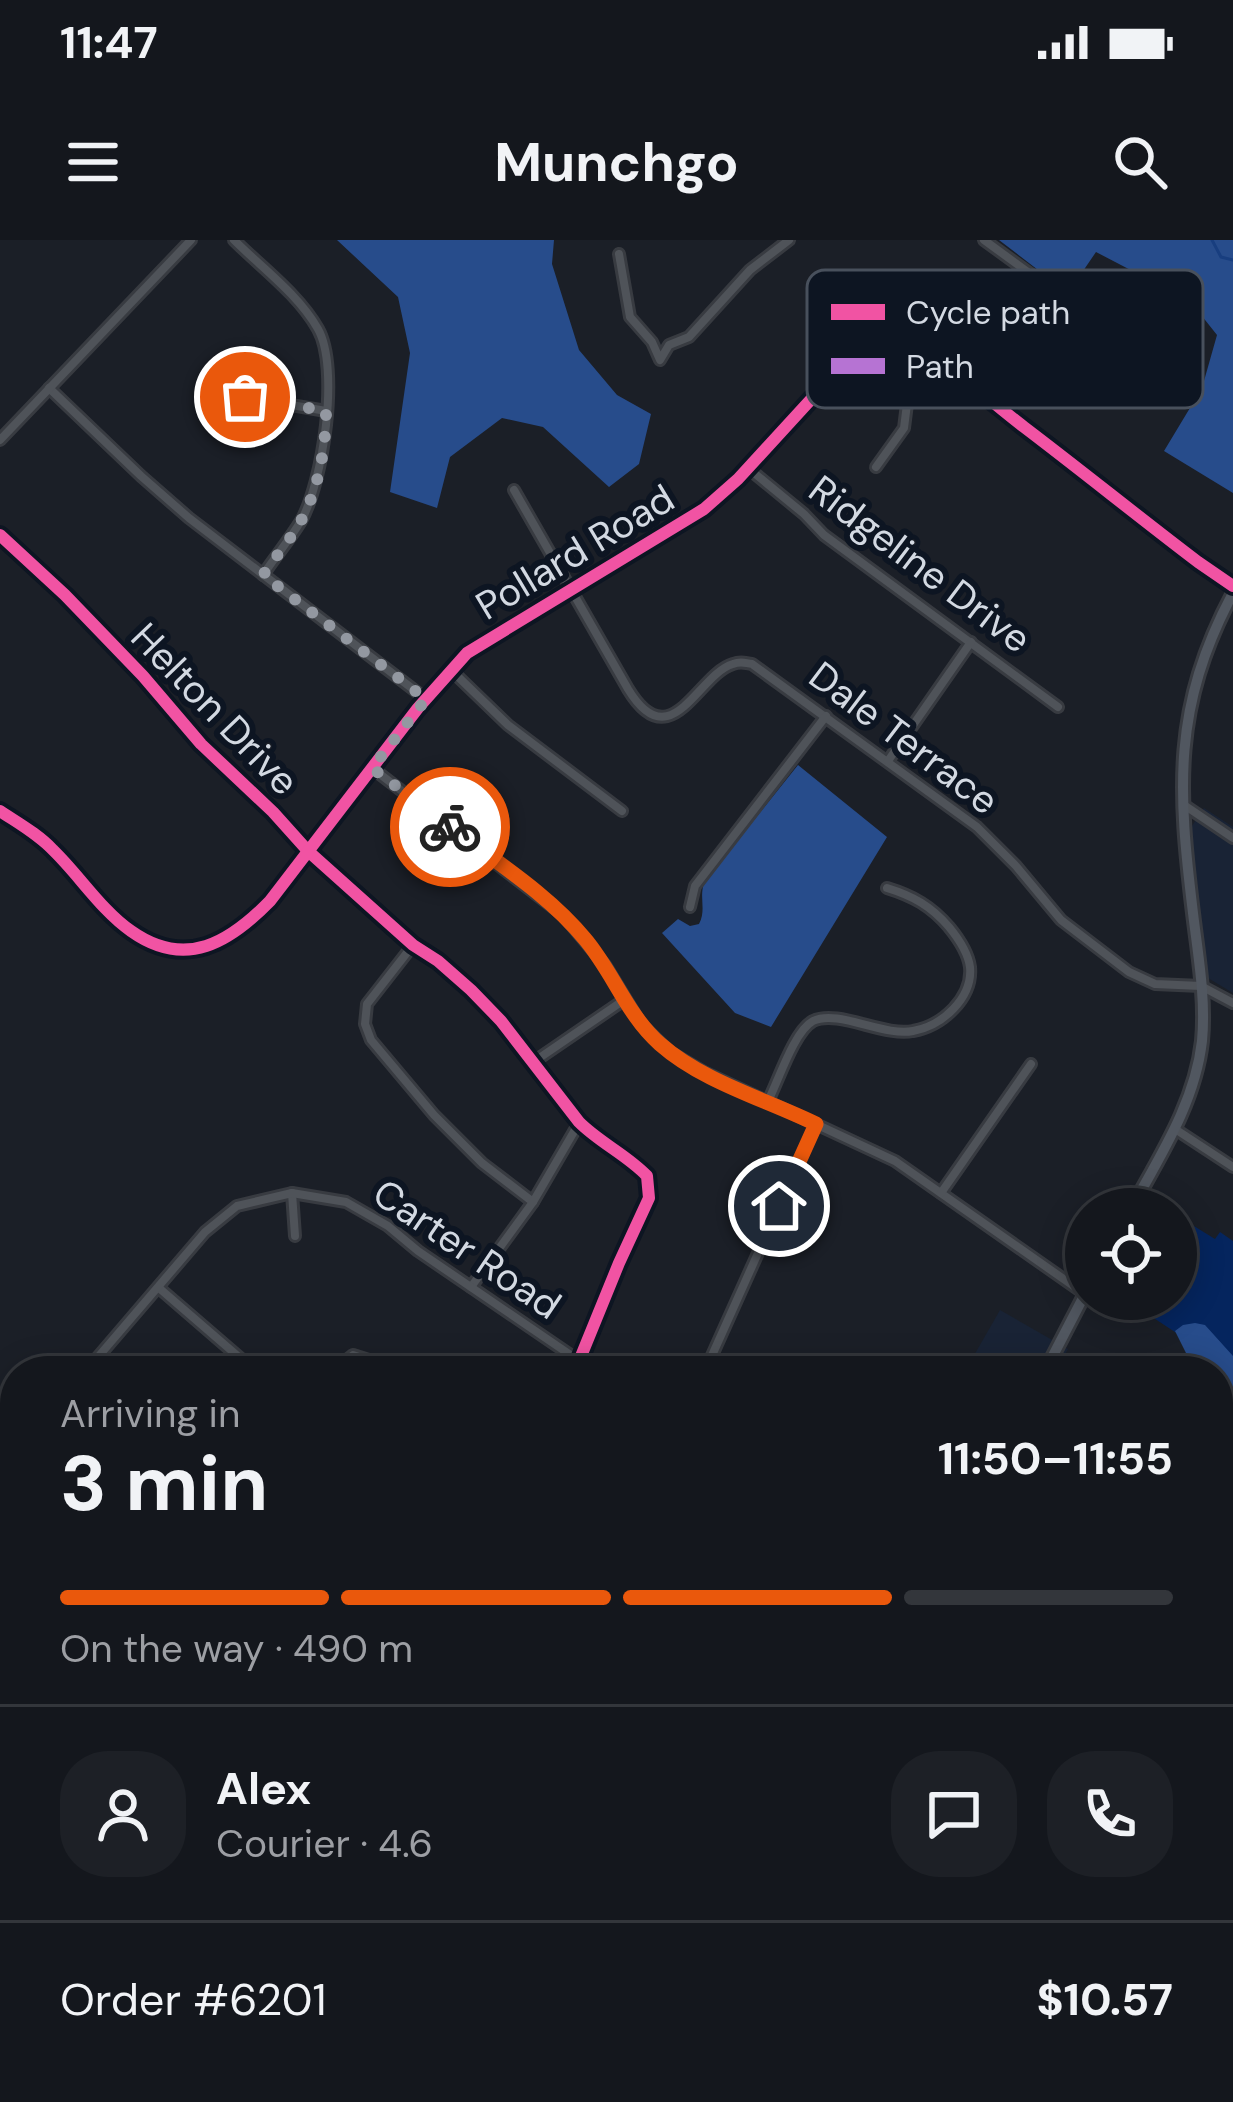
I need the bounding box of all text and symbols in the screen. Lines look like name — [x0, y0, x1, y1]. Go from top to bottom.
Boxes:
text: 11:47 — [60, 13, 158, 72]
text: Munchgo — [494, 127, 739, 198]
icon: menu — [60, 129, 126, 195]
icon: search — [1107, 129, 1173, 195]
legend — [807, 270, 1203, 408]
text: Cycle path — [906, 291, 1070, 334]
text: Path — [906, 345, 974, 388]
pin — [194, 346, 296, 448]
icon: bag — [212, 364, 278, 430]
street label: Ridgeline Drive — [799, 464, 1041, 664]
street label: Pollard Road — [466, 473, 684, 631]
street label: Helton Drive — [120, 612, 310, 806]
street label: Dale Terrace — [799, 650, 1009, 826]
courier — [390, 767, 510, 887]
icon: bike — [417, 794, 483, 860]
pin — [728, 1155, 830, 1257]
street label: Carter Road — [363, 1167, 571, 1331]
icon: home — [746, 1173, 812, 1239]
map controls — [1065, 1188, 1197, 1320]
button: locate — [1065, 1188, 1197, 1320]
text: Arriving in — [60, 1388, 240, 1439]
text: 11:50–11:55 — [938, 1429, 1173, 1488]
text: 3 min — [60, 1433, 268, 1534]
text: On the way · 490 m — [60, 1623, 413, 1674]
button: person — [60, 1751, 186, 1877]
button: chat — [891, 1751, 1017, 1877]
button: phone — [1047, 1751, 1173, 1877]
text: Alex — [216, 1759, 311, 1818]
text: Courier · 4.6 — [216, 1818, 433, 1869]
text: Order #6201 — [60, 1970, 327, 2029]
text: $10.57 — [1036, 1970, 1173, 2029]

